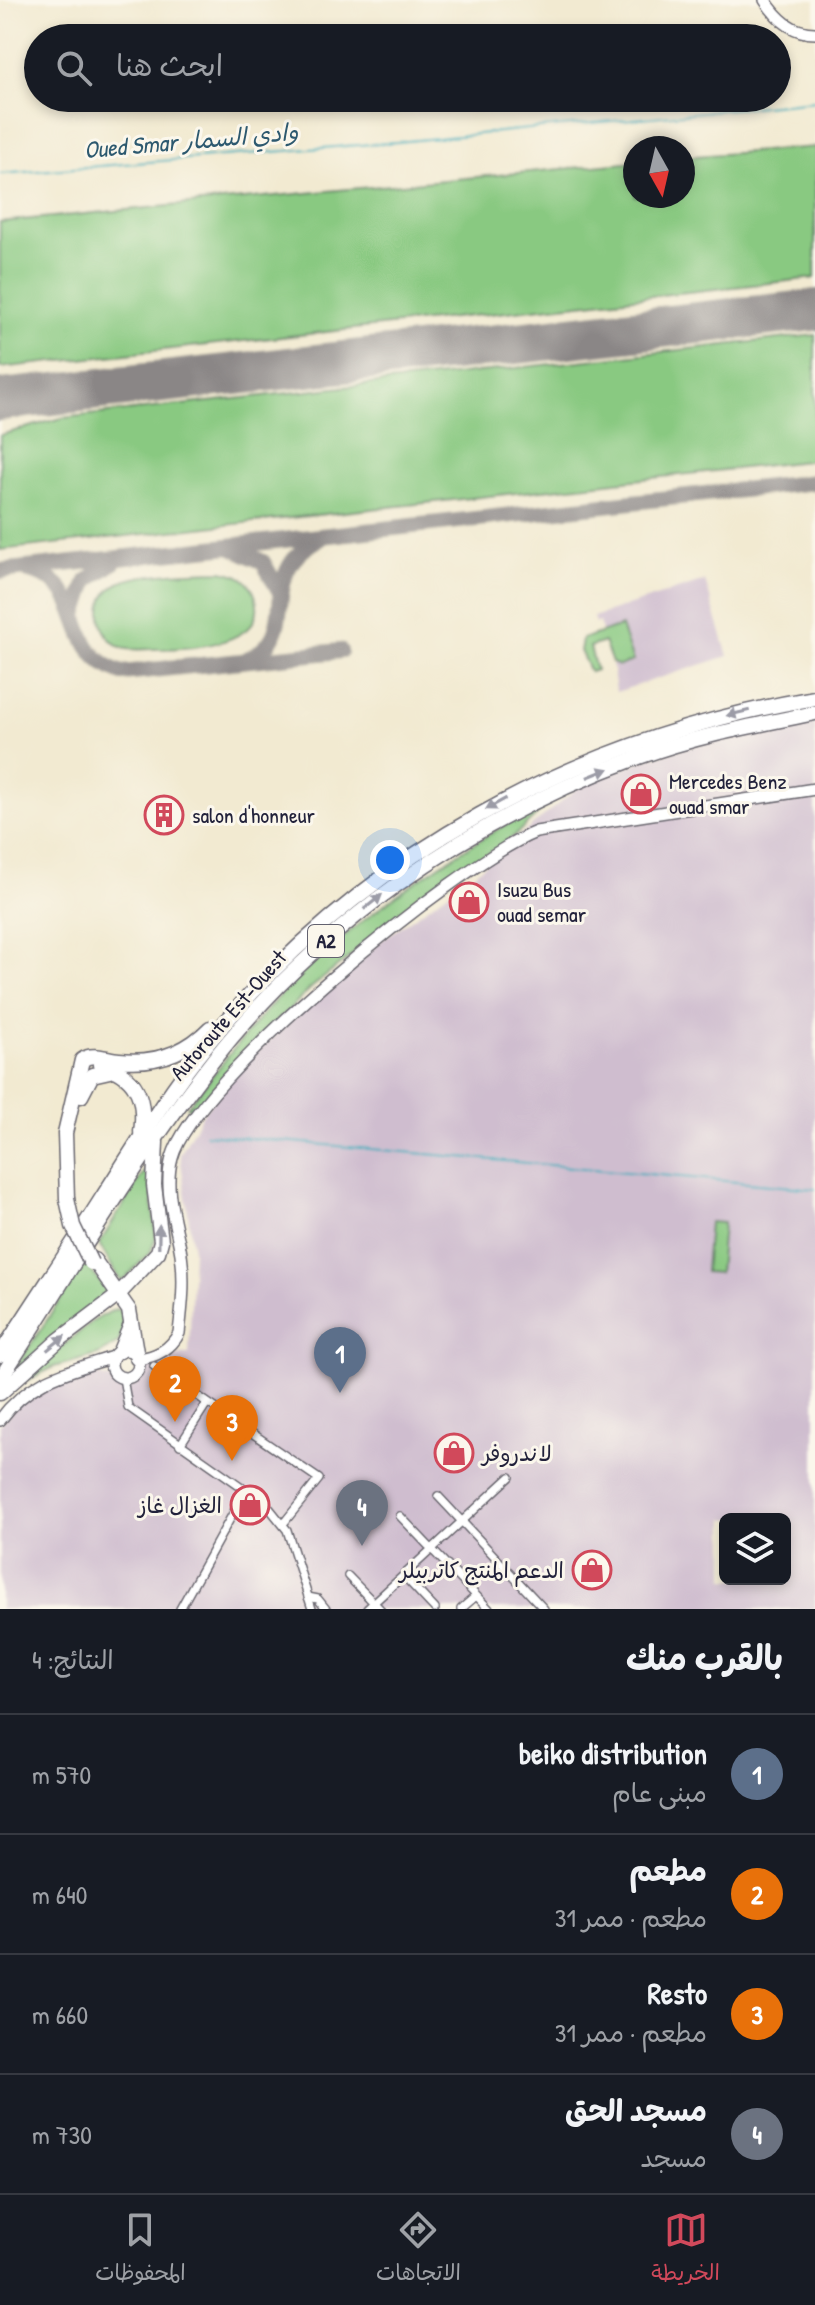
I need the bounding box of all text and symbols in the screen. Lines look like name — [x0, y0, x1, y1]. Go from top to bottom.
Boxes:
search box — [24, 24, 791, 112]
text: ابحث هنا — [116, 45, 223, 85]
icon: search — [52, 46, 96, 90]
water label: Oued Smar وادي السمار — [82, 115, 300, 167]
north arrow — [623, 136, 695, 208]
one-way arrow — [726, 707, 751, 720]
one-way arrow — [586, 766, 610, 779]
place label: Mercedes Benz ouad smar — [669, 766, 787, 821]
shop icon: Mercedes Benz ouad smar — [620, 773, 662, 815]
building icon: salon d'honneur — [143, 794, 185, 836]
one-way arrow — [485, 797, 507, 811]
place label: salon d'honneur — [192, 800, 316, 830]
your location — [370, 840, 410, 880]
place label: Isuzu Bus ouad semar — [497, 874, 587, 929]
shop icon: Isuzu Bus ouad semar — [448, 881, 490, 923]
one-way arrow — [363, 893, 384, 910]
road number: A2 — [308, 925, 344, 957]
street label: Autoroute Est-Ouest — [163, 943, 293, 1087]
one-way arrow — [152, 1223, 165, 1248]
pin: 1 — [314, 1327, 366, 1393]
one-way arrow — [46, 1335, 66, 1352]
pin: 2 — [149, 1356, 201, 1422]
pin: 3 — [206, 1395, 258, 1461]
shop icon: لاندروفر — [433, 1432, 475, 1474]
place label: لاندروفر — [480, 1438, 552, 1468]
pin: 4 — [336, 1480, 388, 1546]
shop icon: الغزال غاز — [229, 1484, 271, 1526]
place label: الغزال غاز — [136, 1490, 222, 1520]
map controls — [719, 1513, 791, 1585]
button: layers — [719, 1513, 791, 1585]
shop icon: الدعم المنتج كاتربيلر — [571, 1549, 613, 1591]
place label: الدعم المنتج كاتربيلر — [397, 1555, 564, 1587]
text: بالقرب منك — [626, 1635, 783, 1681]
text: النتائج: 4 — [32, 1642, 114, 1677]
text: beiko distribution — [519, 1733, 707, 1773]
text: 570 m — [32, 1757, 91, 1792]
text: 1 — [752, 1757, 762, 1792]
text: مبنى عام — [612, 1775, 707, 1810]
text: مطعم — [630, 1850, 707, 1890]
text: 640 m — [32, 1877, 87, 1912]
text: 2 — [751, 1877, 763, 1912]
text: مطعم · ممر 31 — [555, 1900, 707, 1935]
text: Resto — [647, 1973, 707, 2013]
text: 660 m — [32, 1997, 88, 2032]
text: 3 — [751, 1997, 763, 2032]
text: مطعم · ممر 31 — [555, 2015, 707, 2050]
text: مسجد الحق — [565, 2090, 707, 2130]
text: 730 m — [32, 2117, 92, 2152]
text: 4 — [752, 2117, 762, 2152]
text: مسجد — [640, 2140, 707, 2175]
tab: المحفوظات — [95, 2208, 186, 2292]
tab: الاتجاهات — [376, 2208, 461, 2292]
tab: الخريطة — [651, 2208, 720, 2292]

